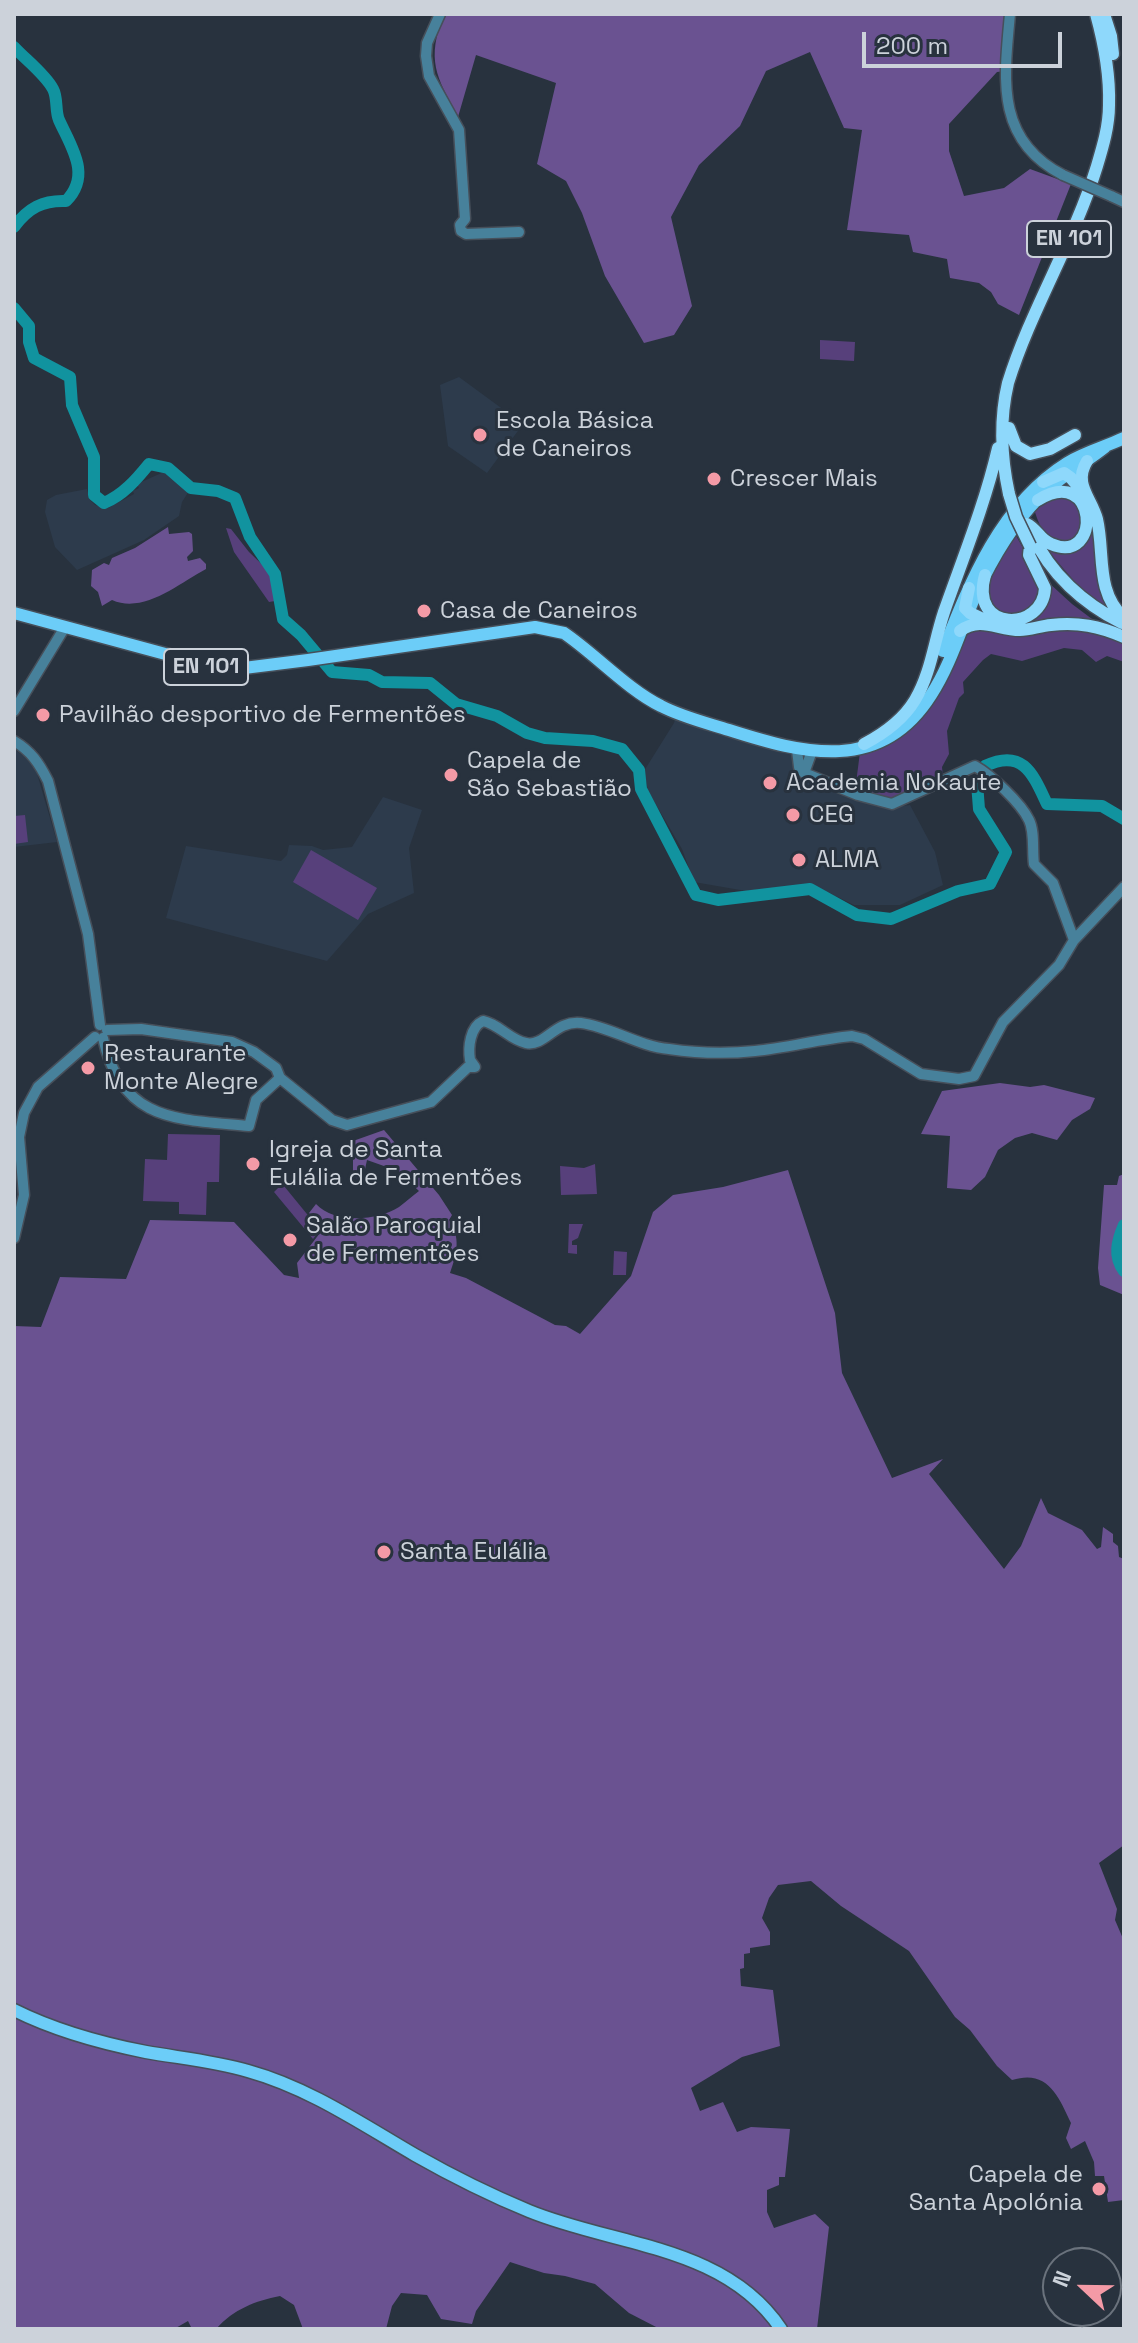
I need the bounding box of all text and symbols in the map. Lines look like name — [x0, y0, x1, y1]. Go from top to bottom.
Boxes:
scale bar — [866, 16, 1066, 66]
text: 200 m — [876, 30, 948, 61]
road number: EN 101 — [1027, 221, 1111, 257]
place label: Escola Básica de Caneiros — [496, 407, 653, 463]
marker: Escola Básica de Caneiros — [471, 426, 489, 444]
place label: Crescer Mais — [730, 465, 878, 493]
marker: Crescer Mais — [705, 470, 723, 488]
place label: Casa de Caneiros — [440, 597, 638, 625]
marker: Casa de Caneiros — [415, 602, 433, 620]
road number: EN 101 — [164, 649, 248, 685]
place label: Pavilhão desportivo de Fermentões — [59, 701, 466, 729]
marker: Pavilhão desportivo de Fermentões — [34, 706, 52, 724]
place label: Capela de São Sebastião — [467, 747, 632, 803]
marker: Capela de São Sebastião — [442, 766, 460, 784]
place label: Academia Nokaute — [786, 769, 1002, 797]
marker: Academia Nokaute — [761, 774, 779, 792]
place label: CEG — [809, 801, 854, 829]
marker: CEG — [784, 806, 802, 824]
place label: ALMA — [815, 846, 879, 874]
marker: ALMA — [790, 851, 808, 869]
place label: Restaurante Monte Alegre — [104, 1040, 258, 1096]
marker: Restaurante Monte Alegre — [79, 1059, 97, 1077]
place label: Igreja de Santa Eulália de Fermentões — [269, 1136, 522, 1192]
marker: Igreja de Santa Eulália de Fermentões — [244, 1155, 262, 1173]
place label: Salão Paroquial de Fermentões — [306, 1212, 482, 1268]
marker: Salão Paroquial de Fermentões — [281, 1231, 299, 1249]
place label: Santa Eulália — [400, 1538, 547, 1566]
marker: Santa Eulália — [375, 1543, 393, 1561]
place label: Capela de Santa Apolónia — [909, 2161, 1083, 2217]
marker: Capela de Santa Apolónia — [1090, 2180, 1108, 2198]
north arrow — [1042, 2247, 1122, 2327]
text: N — [1046, 2267, 1077, 2291]

